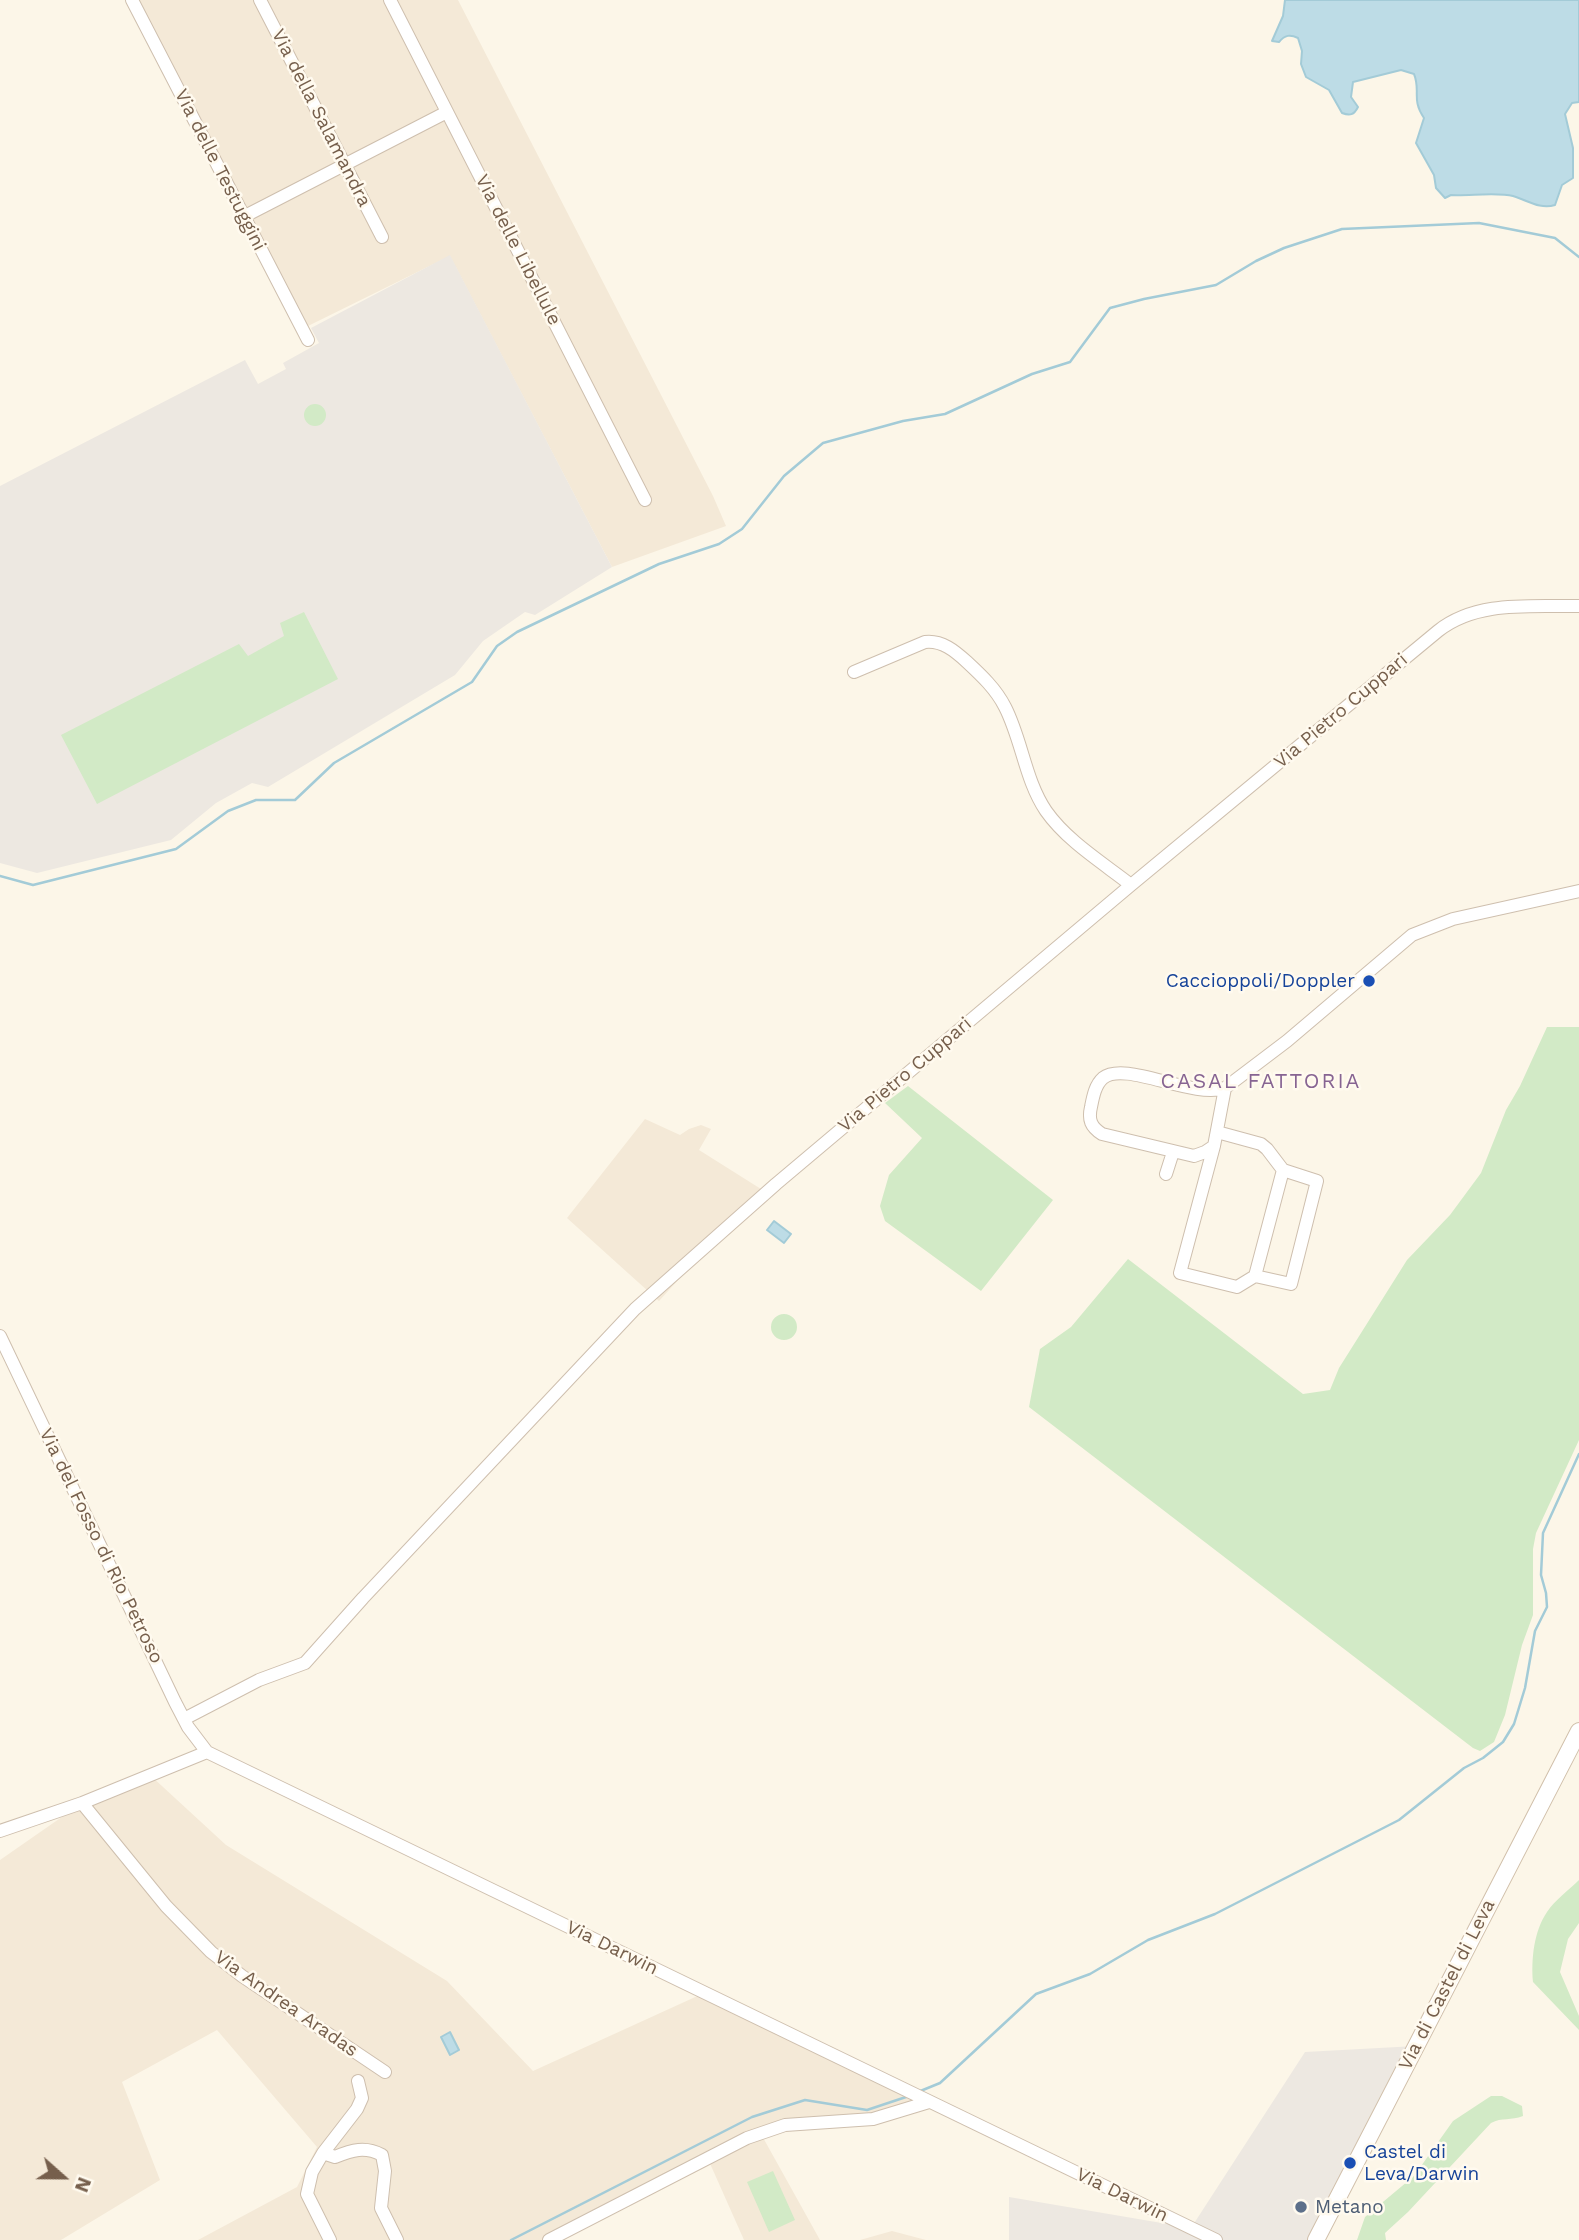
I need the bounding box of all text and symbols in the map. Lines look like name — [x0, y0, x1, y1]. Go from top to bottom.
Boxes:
street label: Via della Salamandra — [266, 25, 376, 211]
street label: Via delle Testuggini — [169, 85, 271, 255]
street label: Via delle Libellule — [470, 171, 566, 329]
street label: Via Pietro Cuppari — [1270, 648, 1412, 774]
place label: Caccioppoli/Doppler — [1166, 970, 1355, 992]
marker: Caccioppoli/Doppler — [1361, 973, 1377, 989]
street label: Via Pietro Cuppari — [834, 1012, 976, 1138]
district label: CASAL FATTORIA — [1162, 1069, 1360, 1095]
street label: Via del Fosso di Rio Petroso — [34, 1425, 168, 1667]
street label: Via di Castel di Leva — [1394, 1896, 1500, 2074]
street label: Via Darwin — [562, 1916, 662, 1980]
street label: Via Andrea Aradas — [210, 1946, 362, 2062]
place label: Castel di Leva/Darwin — [1364, 2141, 1479, 2185]
north arrow — [28, 2142, 98, 2212]
marker: Castel di Leva/Darwin — [1342, 2155, 1358, 2171]
street label: Via Darwin — [1072, 2163, 1172, 2227]
text: N — [70, 2174, 96, 2195]
place label: Metano — [1315, 2196, 1384, 2218]
marker: Metano — [1293, 2199, 1309, 2215]

